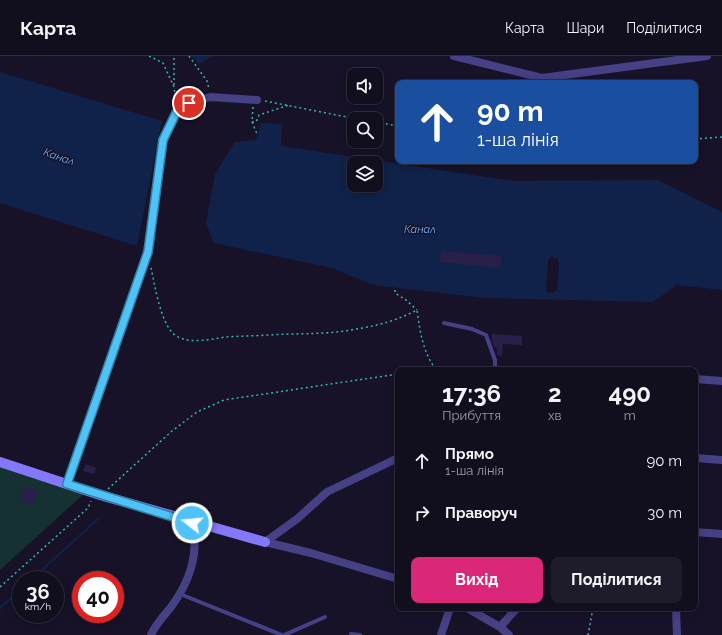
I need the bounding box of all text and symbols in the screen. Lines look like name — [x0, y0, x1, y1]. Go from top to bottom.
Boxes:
text: Карта — [20, 17, 76, 39]
text: Карта — [505, 20, 544, 36]
text: Шари — [566, 20, 604, 36]
text: Поділитися — [626, 20, 702, 36]
map controls — [347, 68, 383, 192]
button: sound — [347, 68, 383, 104]
pin — [172, 86, 206, 120]
icon: arrive — [178, 92, 200, 114]
text: 90 m — [477, 95, 543, 128]
icon: ahead — [411, 96, 463, 148]
button: search — [347, 112, 383, 148]
text: 1-ша лінія — [477, 129, 559, 150]
water label: Канал — [42, 146, 76, 168]
button: layers — [347, 156, 383, 192]
water label: Канал — [404, 223, 436, 236]
text: 17:36 — [442, 379, 501, 408]
text: 2 — [548, 379, 562, 408]
text: 490 — [608, 379, 651, 408]
text: Прибуття — [442, 408, 501, 423]
text: хв — [548, 408, 562, 423]
text: m — [624, 408, 636, 423]
text: Прямо — [445, 445, 494, 463]
icon: ahead — [411, 450, 433, 472]
text: 90 m — [646, 452, 682, 470]
text: 1-ша лінія — [445, 463, 504, 478]
position arrow — [171, 502, 213, 544]
icon: right — [411, 502, 433, 524]
text: Праворуч — [445, 504, 517, 522]
text: 30 m — [647, 504, 682, 522]
button: Вихід — [411, 557, 543, 603]
button: Поділитися — [551, 557, 682, 603]
speed limit sign: 40 — [72, 571, 124, 623]
text: 36 — [26, 580, 50, 604]
text: km/h — [25, 601, 51, 612]

